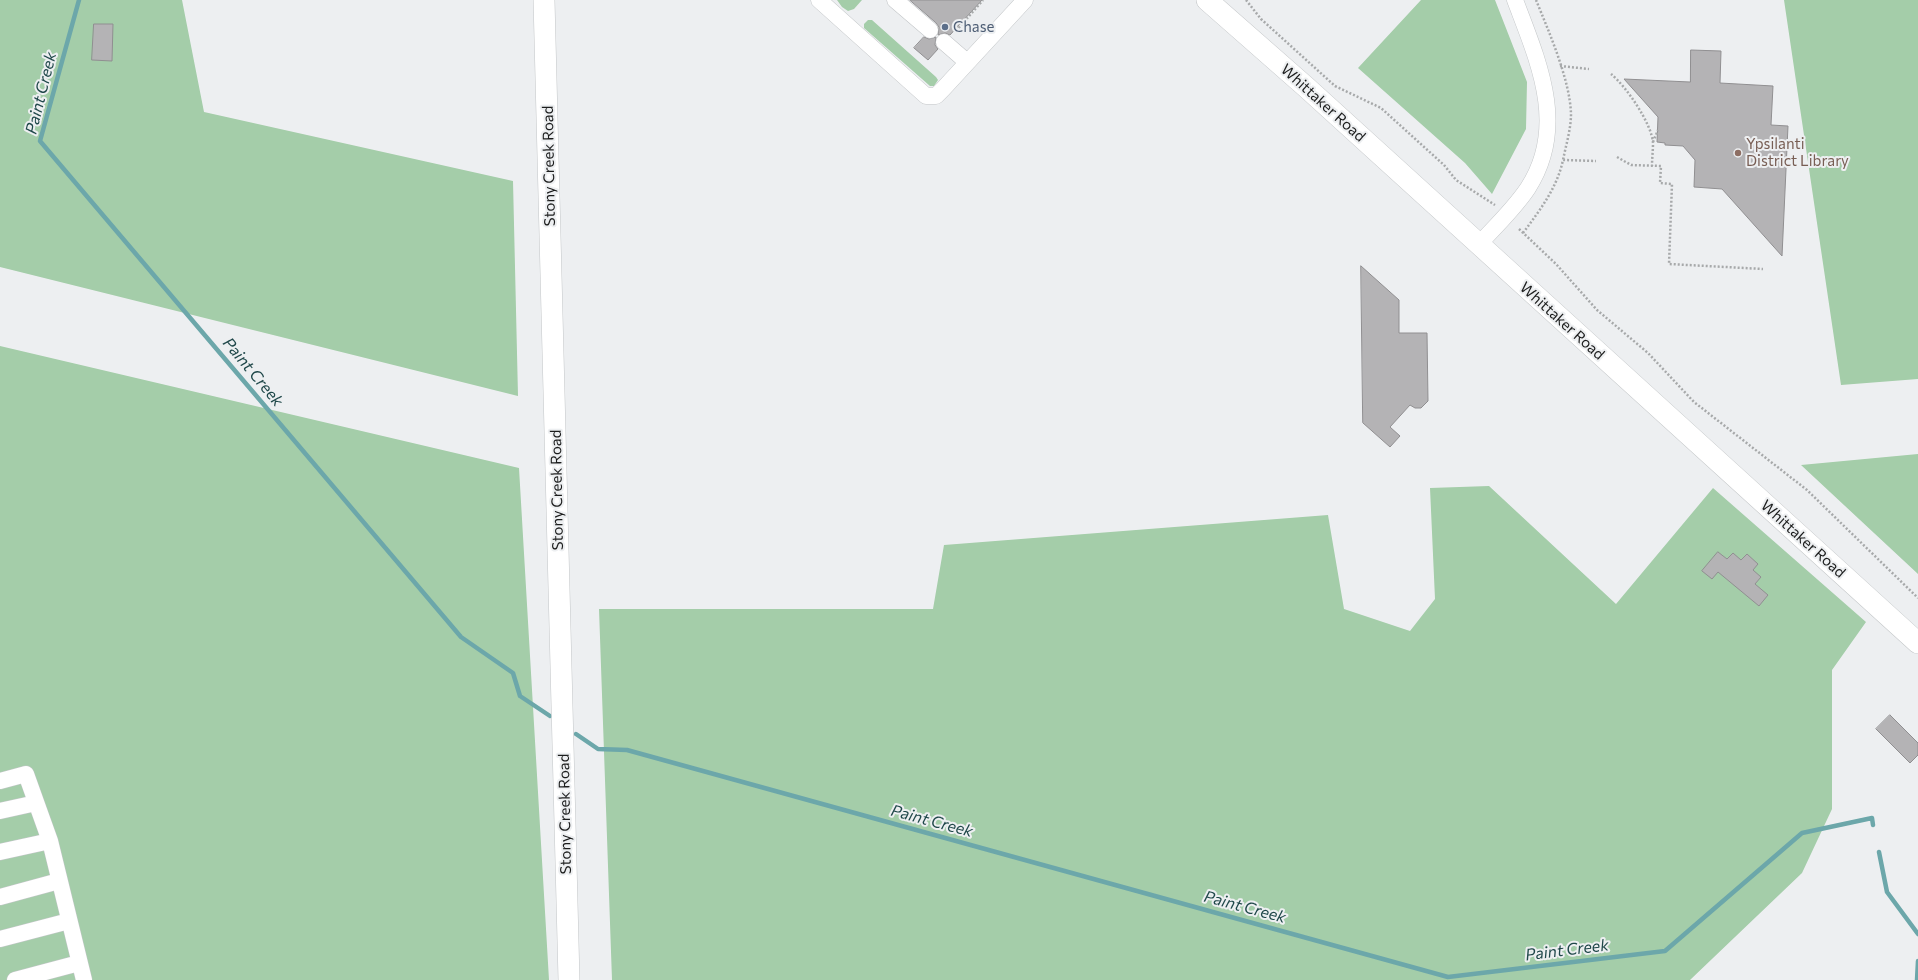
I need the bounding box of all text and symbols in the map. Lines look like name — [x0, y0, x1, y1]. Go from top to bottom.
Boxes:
place label: Chase — [953, 18, 994, 36]
marker: Chase — [940, 22, 950, 32]
water label: Paint Creek — [22, 50, 60, 136]
street label: Whittaker Road — [1277, 60, 1369, 146]
street label: Stony Creek Road — [539, 106, 559, 226]
place label: Ypsilanti District Library — [1746, 135, 1849, 170]
marker: Ypsilanti District Library — [1733, 148, 1743, 158]
street label: Whittaker Road — [1516, 278, 1608, 364]
water label: Paint Creek — [219, 334, 287, 410]
street label: Stony Creek Road — [547, 430, 567, 550]
street label: Whittaker Road — [1757, 496, 1849, 582]
street label: Stony Creek Road — [555, 754, 575, 874]
water label: Paint Creek — [889, 801, 975, 841]
water label: Paint Creek — [1202, 887, 1288, 927]
water label: Paint Creek — [1524, 935, 1610, 965]

